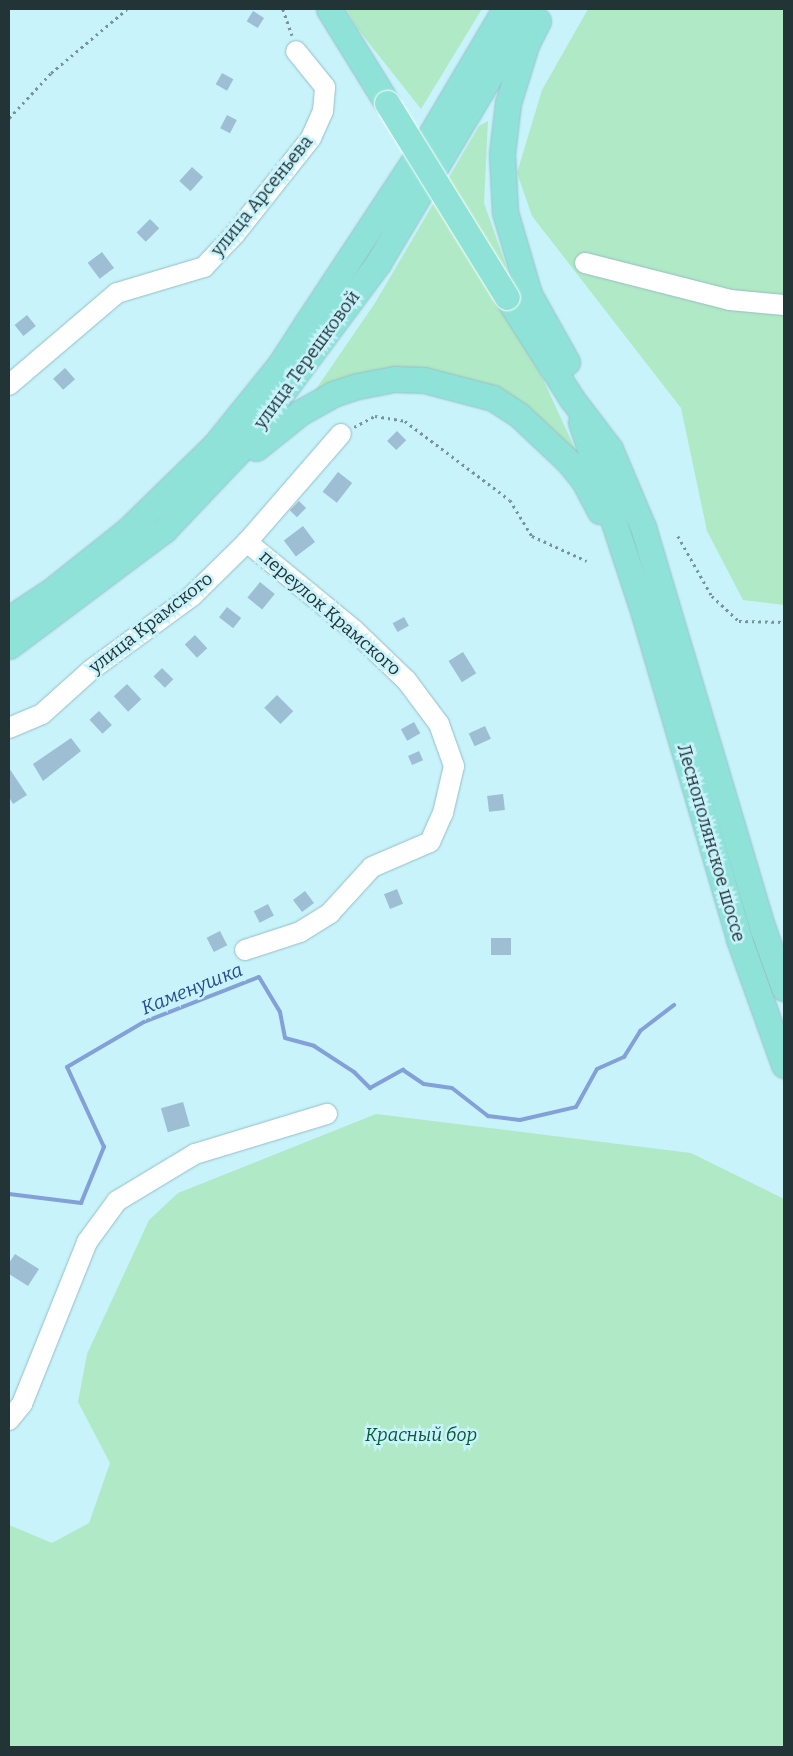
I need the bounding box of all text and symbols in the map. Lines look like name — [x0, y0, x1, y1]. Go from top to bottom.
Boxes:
street label: улица Арсеньева — [207, 131, 317, 261]
street label: улица Терешковой — [250, 287, 364, 433]
street label: переулок Крамского — [255, 546, 405, 680]
street label: улица Крамского — [85, 568, 217, 678]
street label: Леснополянское шоссе — [672, 742, 750, 944]
water label: Каменушка — [138, 958, 246, 1020]
park label: Красный бор — [365, 1424, 477, 1446]

